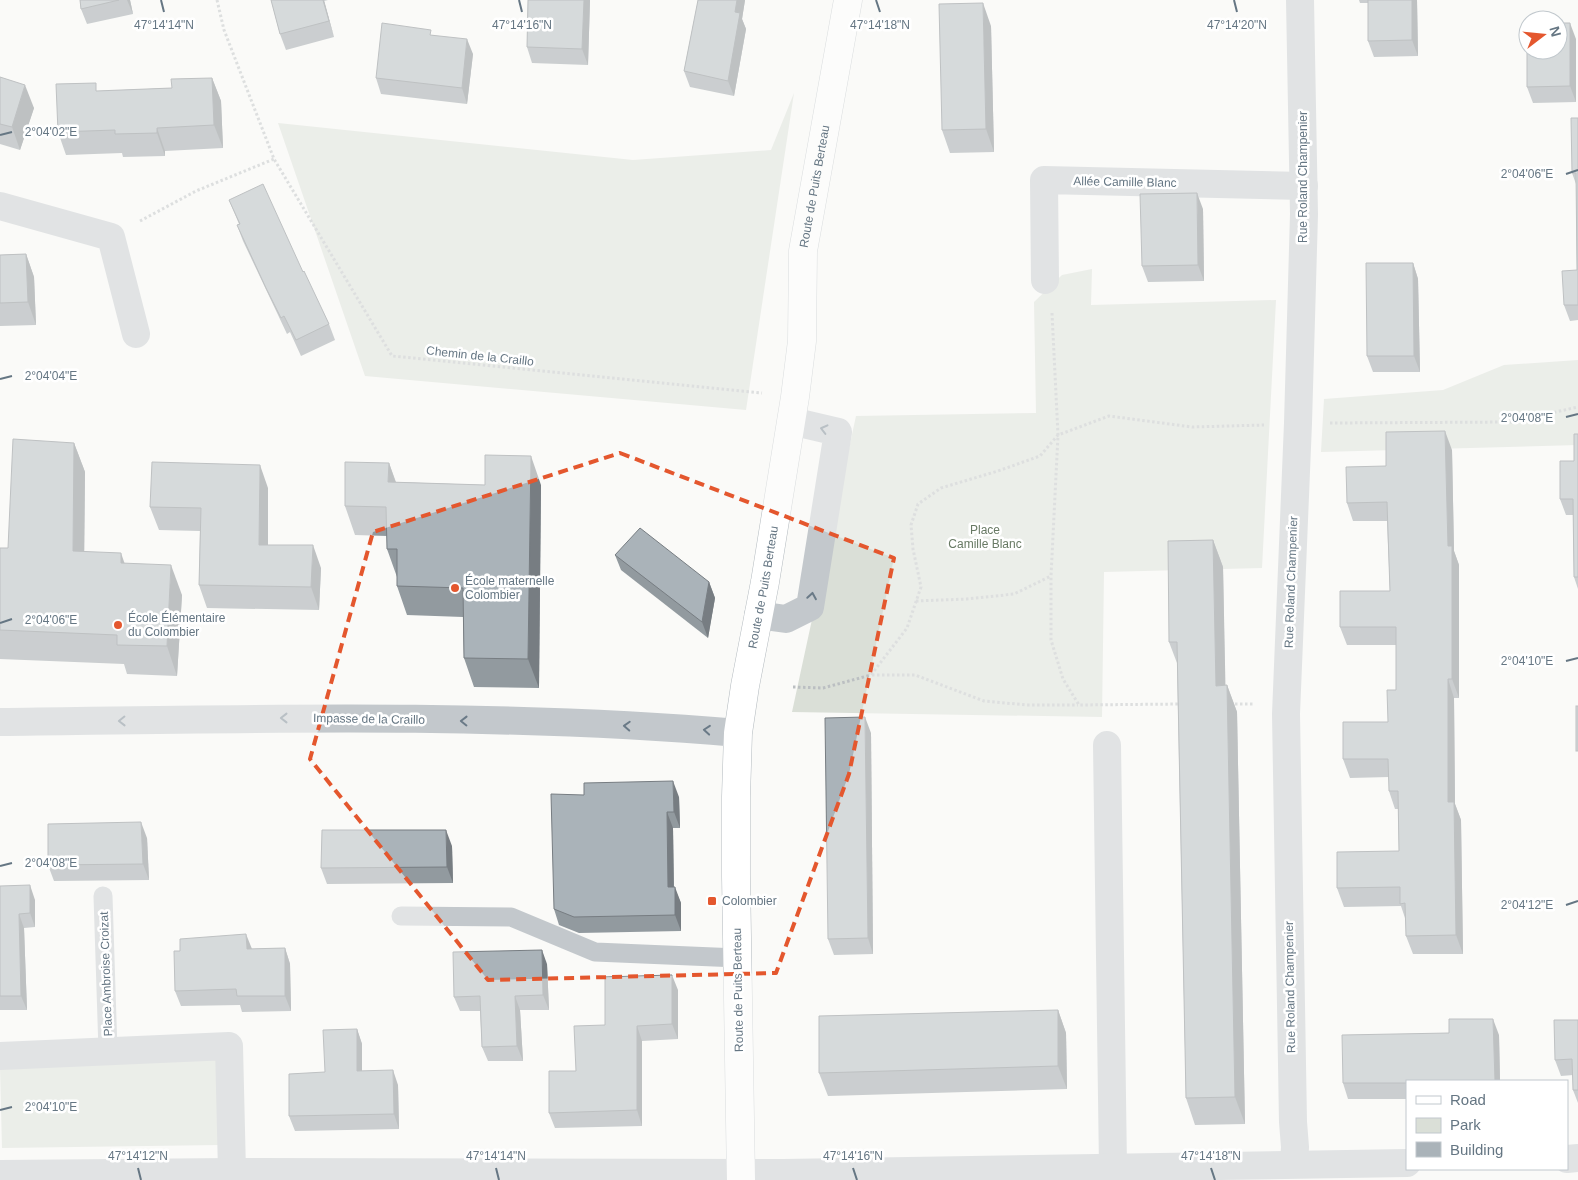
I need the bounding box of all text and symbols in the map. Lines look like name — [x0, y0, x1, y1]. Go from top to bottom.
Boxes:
north arrow — [1518, 10, 1568, 60]
text: 47°14'14"N — [134, 18, 194, 32]
text: 47°14'16"N — [492, 18, 552, 32]
text: 47°14'18"N — [850, 18, 910, 32]
text: 47°14'20"N — [1207, 18, 1267, 32]
text: N — [1546, 24, 1565, 38]
street label: Rue Roland Champenier — [1296, 111, 1310, 243]
street label: Route de Puits Berteau — [797, 124, 832, 249]
text: 2°04'02"E — [25, 125, 77, 139]
text: 2°04'06"E — [1501, 167, 1553, 181]
street label: Allée Camille Blanc — [1073, 174, 1177, 190]
street label: Chemin de la Craillo — [426, 343, 535, 369]
text: 2°04'04"E — [25, 369, 77, 383]
text: 2°04'08"E — [1501, 411, 1553, 425]
one-way arrow — [820, 424, 829, 435]
street label: Rue Roland Champenier — [1282, 516, 1300, 648]
park label: Place Camille Blanc — [948, 523, 1022, 551]
street label: Route de Puits Berteau — [745, 525, 781, 650]
place label: École maternelle Colombier — [465, 573, 555, 602]
marker: École maternelle Colombier — [449, 582, 461, 594]
one-way arrow — [806, 591, 816, 600]
place label: École Élémentaire du Colombier — [128, 610, 226, 639]
text: 2°04'06"E — [25, 613, 77, 627]
marker: École Élémentaire du Colombier — [112, 619, 124, 631]
text: 2°04'10"E — [1501, 654, 1553, 668]
street label: Impasse de la Craillo — [313, 711, 425, 727]
one-way arrow — [280, 713, 288, 723]
one-way arrow — [118, 715, 126, 726]
one-way arrow — [460, 715, 468, 726]
one-way arrow — [622, 720, 630, 731]
one-way arrow — [703, 725, 711, 736]
text: 2°04'08"E — [25, 856, 77, 870]
place label: Colombier — [722, 894, 777, 908]
marker: Colombier — [706, 895, 718, 907]
text: 2°04'12"E — [1501, 898, 1553, 912]
street label: Place Ambroise Croizat — [97, 911, 115, 1037]
street label: Rue Roland Champenier — [1282, 921, 1298, 1053]
street label: Route de Puits Berteau — [730, 928, 746, 1052]
legend — [1406, 1080, 1568, 1170]
text: Road — [1450, 1091, 1486, 1108]
text: 2°04'10"E — [25, 1100, 77, 1114]
text: Park — [1450, 1116, 1481, 1133]
text: Building — [1450, 1141, 1503, 1158]
text: 47°14'12"N — [108, 1149, 168, 1163]
text: 47°14'14"N — [466, 1149, 526, 1163]
text: 47°14'16"N — [823, 1149, 883, 1163]
text: 47°14'18"N — [1181, 1149, 1241, 1163]

